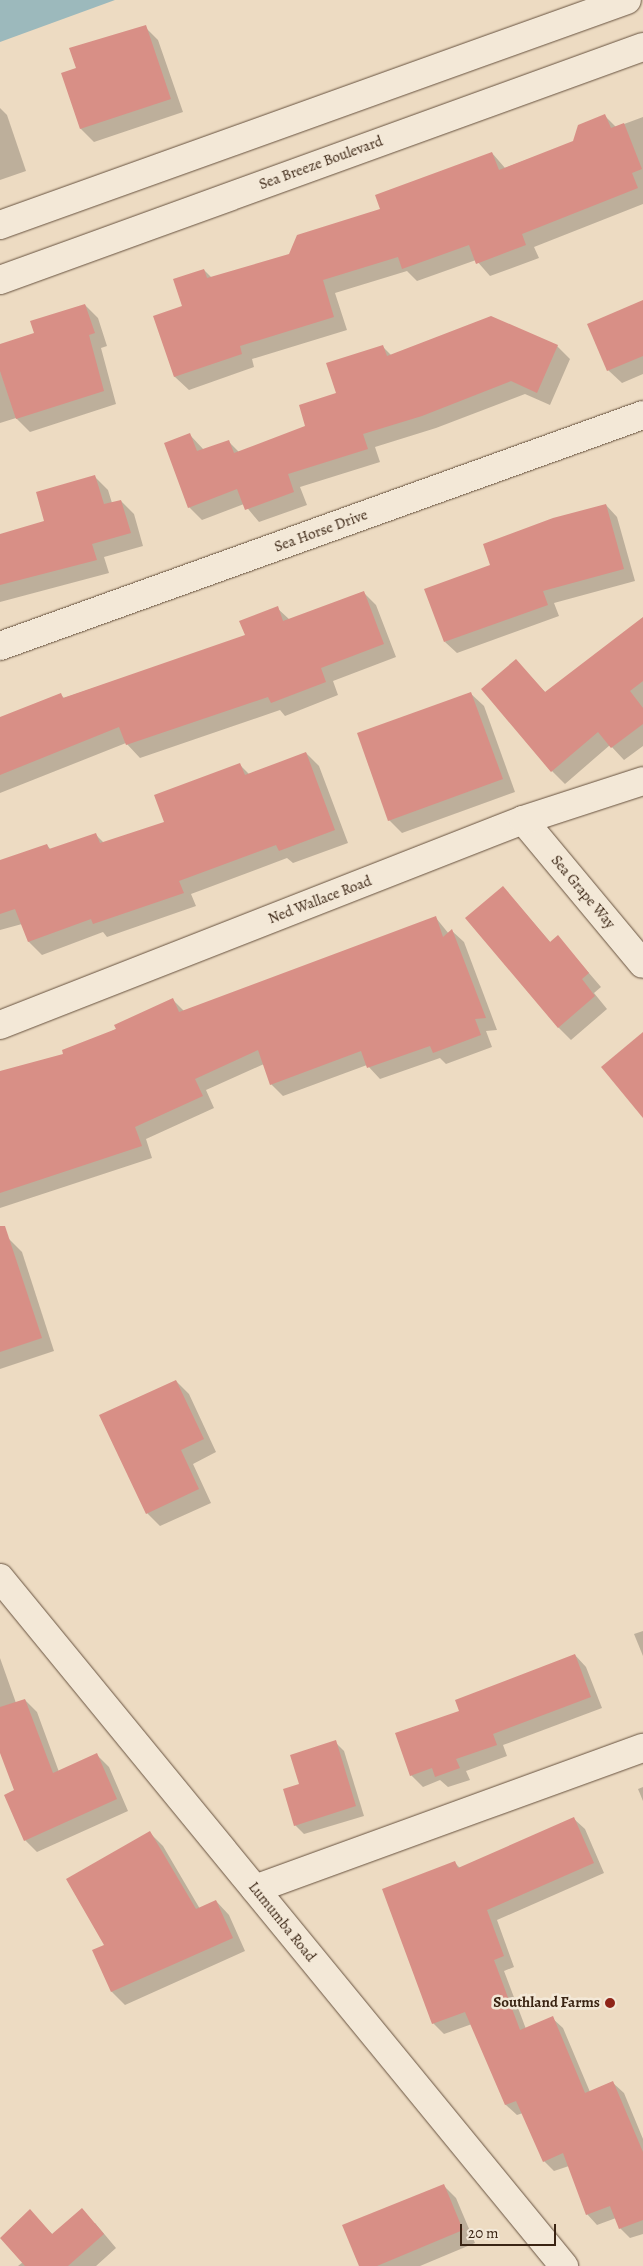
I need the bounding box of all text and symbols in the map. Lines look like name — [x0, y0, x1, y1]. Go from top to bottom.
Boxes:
street label: Sea Breeze Boulevard — [257, 132, 385, 194]
street label: Sea Horse Drive — [272, 506, 370, 556]
street label: Sea Grape Way — [547, 852, 619, 932]
street label: Ned Wallace Road — [266, 872, 374, 928]
street label: Lumumba Road — [244, 1878, 320, 1966]
place label: Southland Farms — [493, 1994, 600, 2012]
marker: Southland Farms — [604, 1997, 616, 2009]
scale bar — [463, 2214, 559, 2246]
text: 20 m — [468, 2223, 499, 2243]

